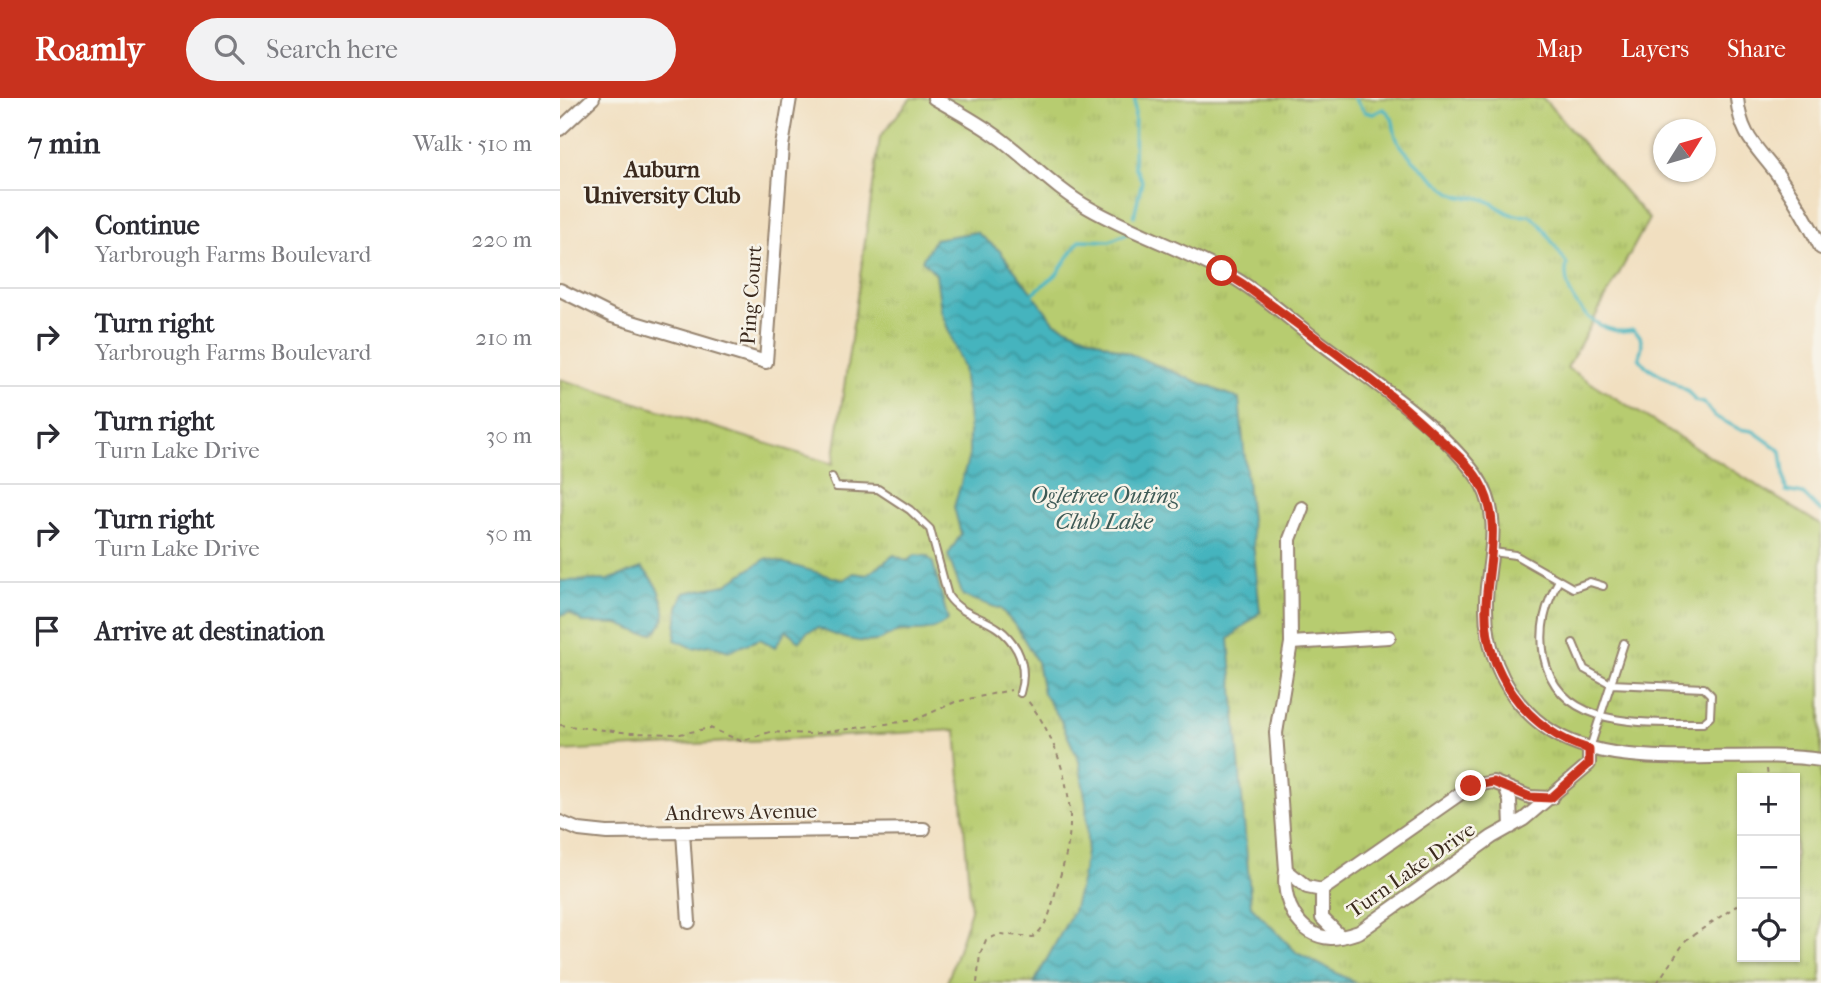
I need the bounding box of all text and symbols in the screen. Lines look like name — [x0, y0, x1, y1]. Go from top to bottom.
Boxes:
search box — [186, 18, 676, 81]
text: Roamly — [35, 30, 144, 69]
icon: search — [210, 30, 248, 68]
text: Search here — [266, 34, 398, 65]
text: Map — [1537, 35, 1583, 63]
text: Layers — [1621, 35, 1689, 63]
text: Share — [1727, 35, 1786, 63]
north arrow — [1653, 119, 1716, 182]
text: 7 min — [28, 126, 100, 161]
text: Walk · 510 m — [413, 130, 532, 157]
district label: Auburn University Club — [582, 156, 741, 209]
text: Continue — [95, 210, 200, 241]
icon: ahead — [28, 220, 66, 258]
text: 220 m — [472, 226, 532, 253]
text: Yarbrough Farms Boulevard — [95, 241, 371, 268]
street label: Ping Court — [736, 244, 766, 346]
route start — [1206, 255, 1237, 286]
text: Turn right — [95, 308, 215, 339]
icon: right — [28, 318, 66, 356]
text: 210 m — [475, 324, 532, 351]
text: Yarbrough Farms Boulevard — [95, 339, 371, 366]
text: Turn right — [95, 406, 215, 437]
icon: right — [28, 416, 66, 454]
text: 30 m — [486, 422, 532, 449]
text: Turn Lake Drive — [95, 437, 260, 464]
water label: Ogletree Outing Club Lake — [1030, 482, 1179, 535]
text: Turn right — [95, 504, 215, 535]
icon: right — [28, 514, 66, 552]
text: 50 m — [485, 520, 532, 547]
text: Turn Lake Drive — [95, 535, 260, 562]
icon: arrive — [28, 612, 66, 650]
text: Arrive at destination — [95, 616, 325, 647]
route end — [1455, 770, 1486, 801]
map controls — [1737, 773, 1800, 962]
button: + — [1737, 773, 1800, 836]
street label: Andrews Avenue — [664, 799, 817, 825]
street label: Turn Lake Drive — [1343, 817, 1479, 923]
button: − — [1737, 836, 1800, 899]
button: locate — [1737, 899, 1800, 962]

